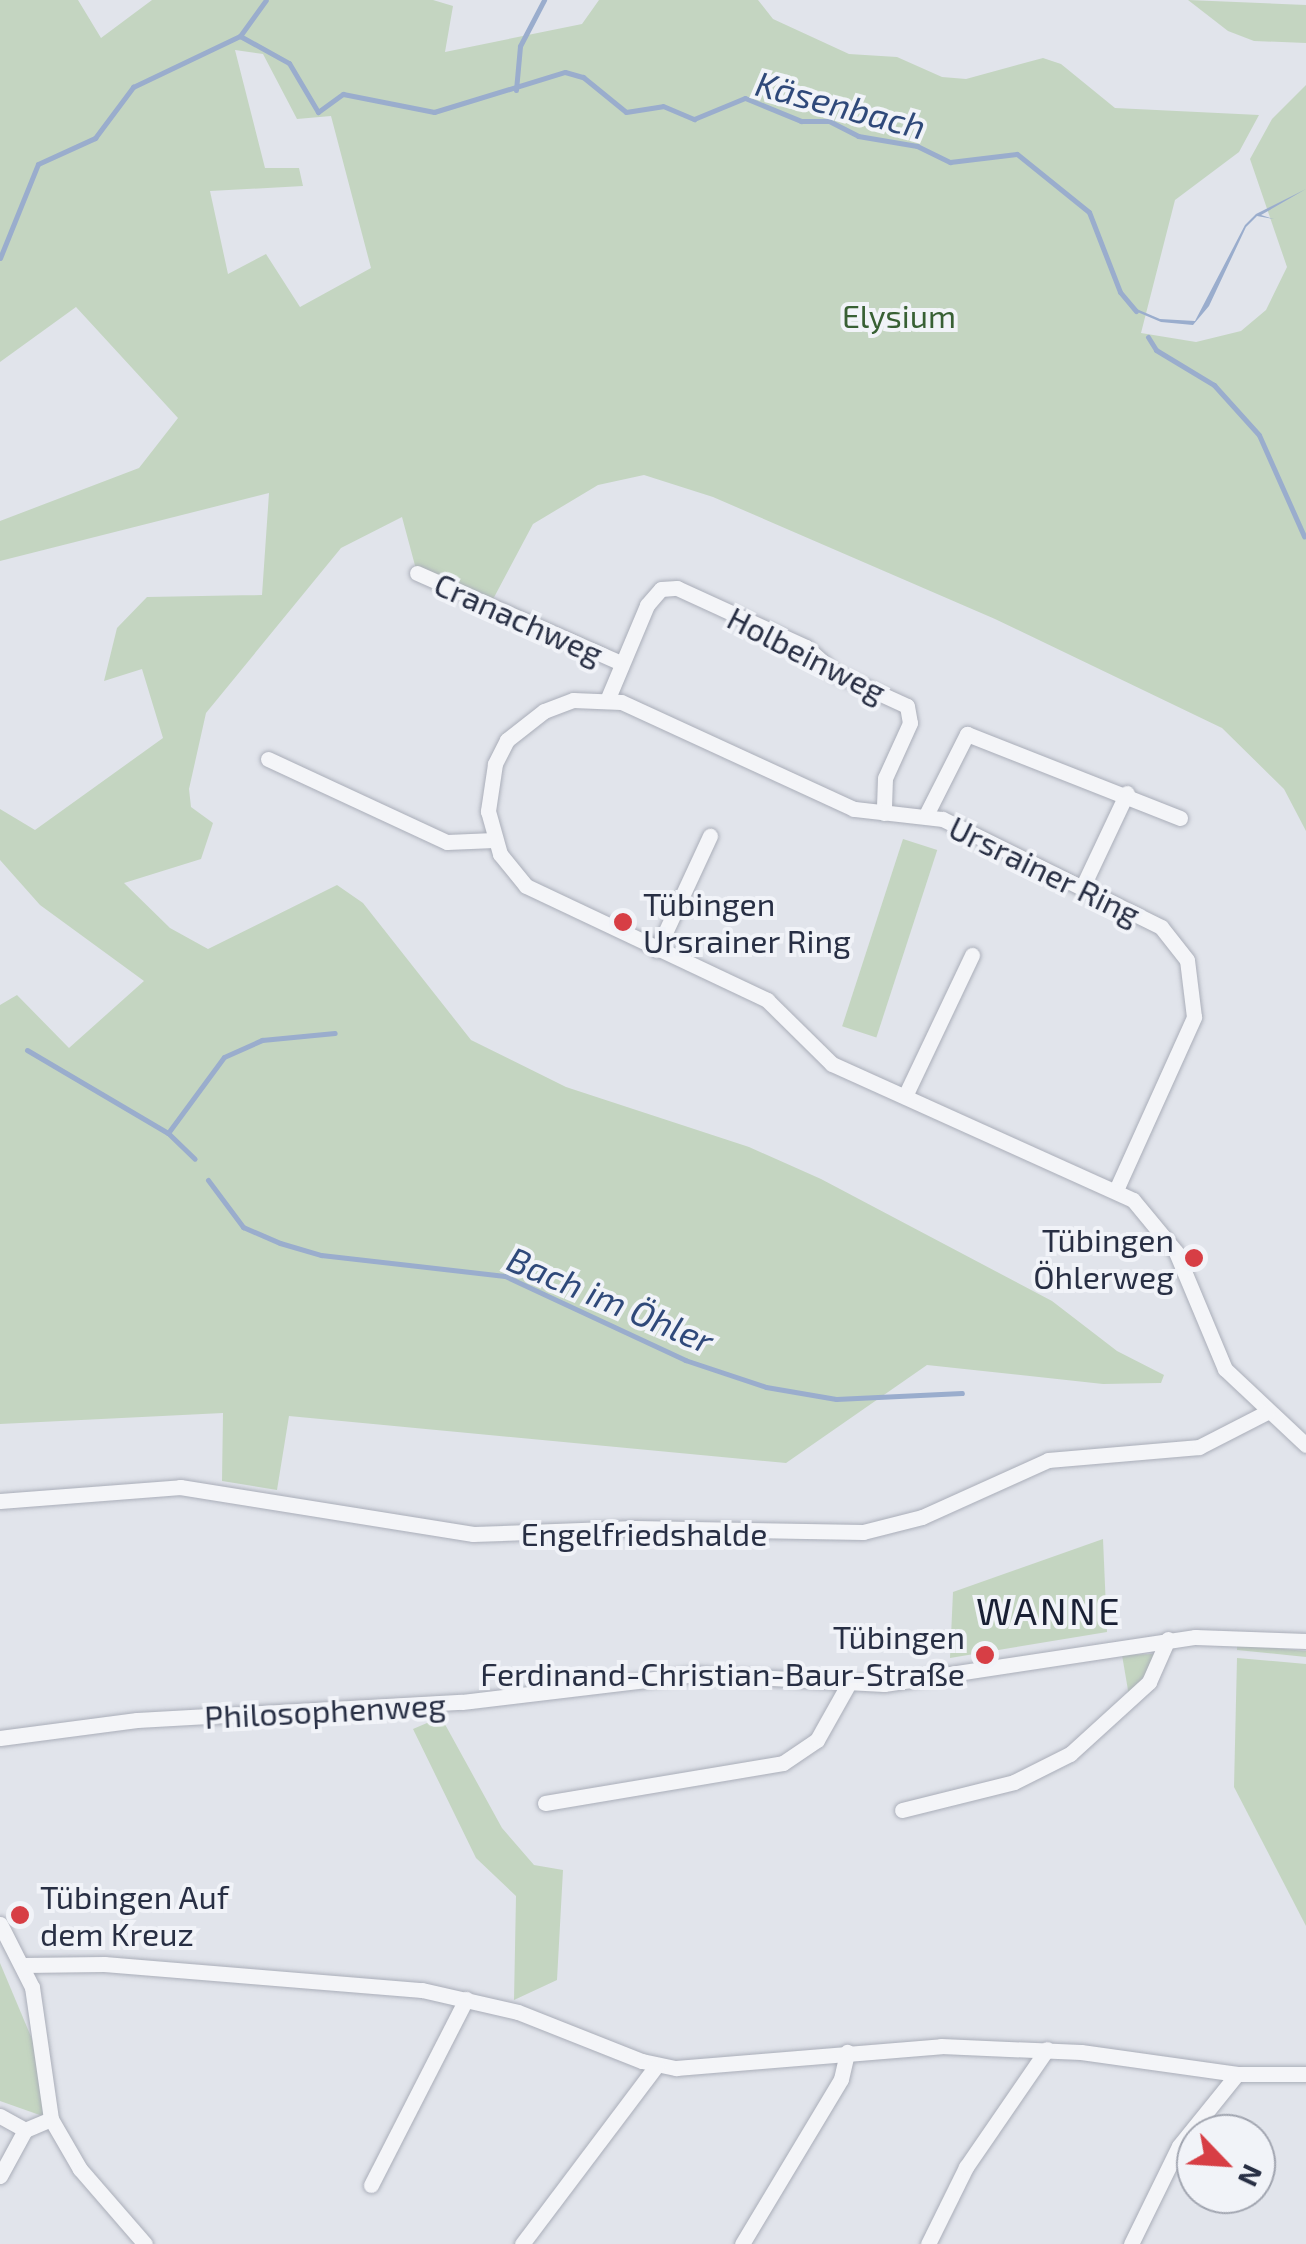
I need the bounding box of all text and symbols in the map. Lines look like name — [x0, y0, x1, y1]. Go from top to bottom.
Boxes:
water label: Käsenbach — [751, 61, 931, 147]
park label: Elysium — [842, 296, 956, 334]
street label: Cranachweg — [429, 564, 609, 672]
street label: Holbeinweg — [722, 598, 892, 710]
street label: Ursrainer Ring — [943, 807, 1147, 933]
place label: Tübingen Ursrainer Ring — [643, 885, 852, 960]
marker: Tübingen Ursrainer Ring — [612, 911, 634, 933]
place label: Tübingen Öhlerweg — [1033, 1221, 1174, 1296]
water label: Bach im Öhler — [501, 1237, 721, 1361]
marker: Tübingen Öhlerweg — [1183, 1247, 1205, 1269]
street label: Engelfriedshalde — [521, 1514, 767, 1552]
district label: WANNE — [976, 1588, 1122, 1634]
place label: Tübingen Ferdinand-Christian-Baur-Straße — [480, 1618, 965, 1693]
marker: Tübingen Ferdinand-Christian-Baur-Straße — [974, 1644, 996, 1666]
street label: Philosophenweg — [203, 1684, 447, 1736]
place label: Tübingen Auf dem Kreuz — [40, 1878, 230, 1953]
marker: Tübingen Auf dem Kreuz — [9, 1904, 31, 1926]
north arrow — [1176, 2114, 1276, 2214]
text: N — [1232, 2159, 1271, 2192]

